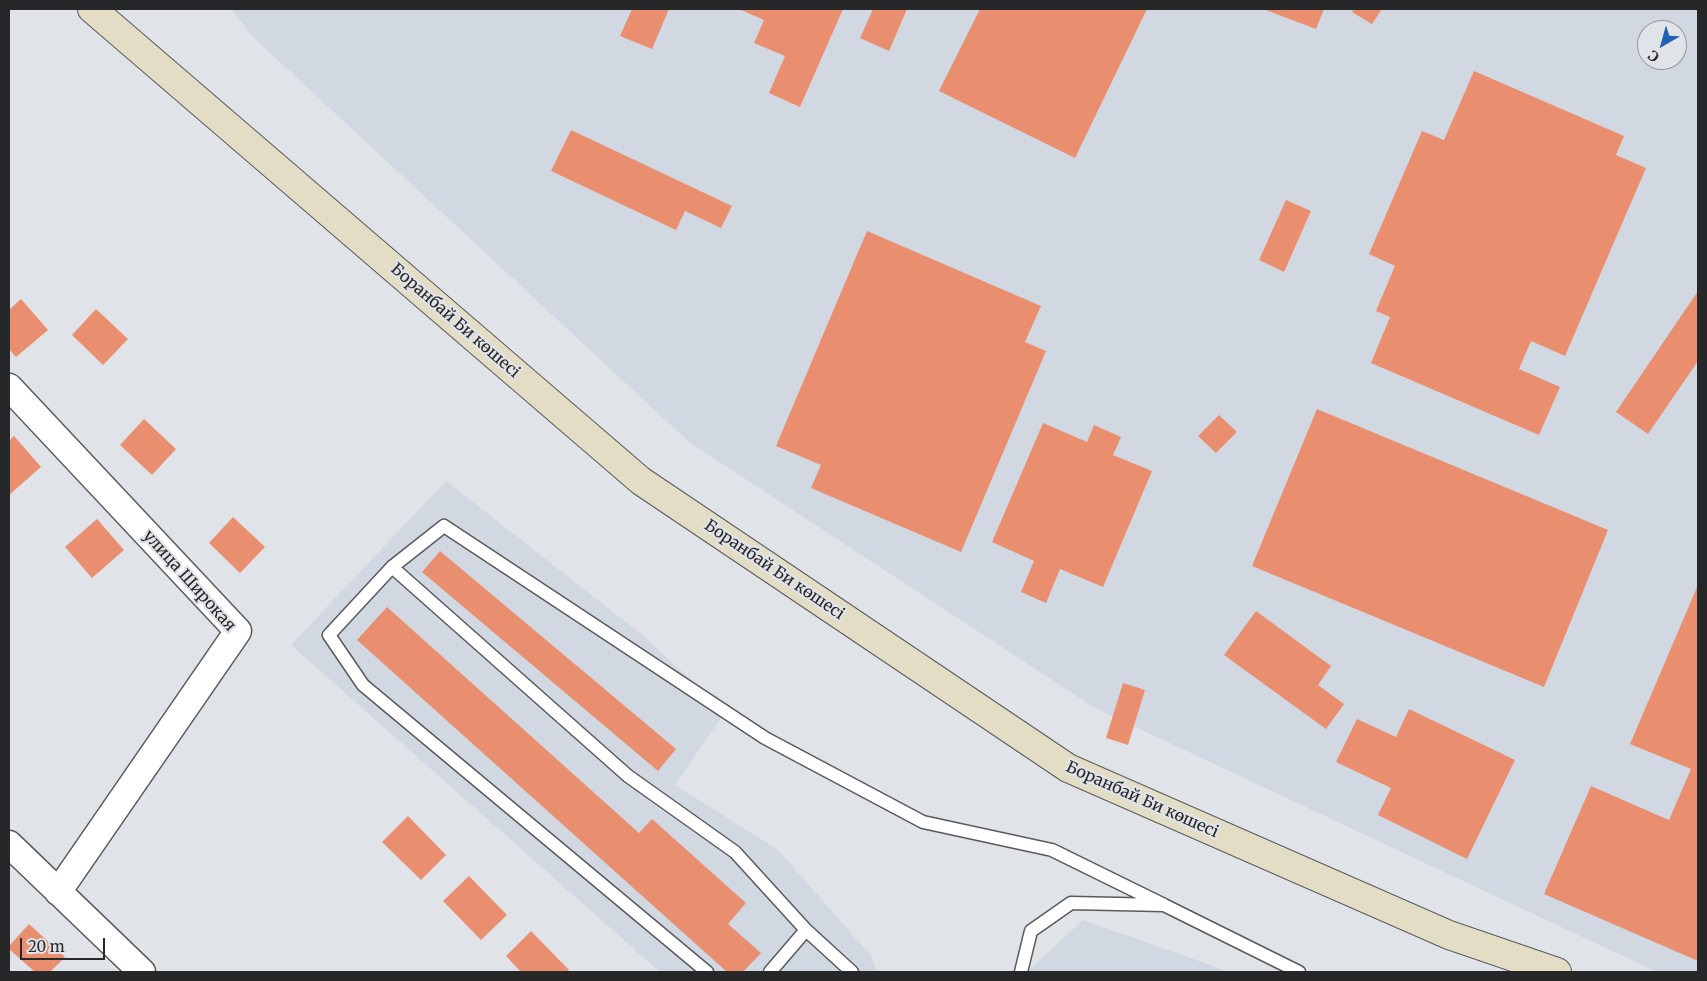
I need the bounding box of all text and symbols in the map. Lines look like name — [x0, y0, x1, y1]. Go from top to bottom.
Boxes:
north arrow — [1637, 20, 1687, 70]
text: С — [1644, 46, 1663, 66]
street label: Боранбай Би көшесі — [387, 260, 523, 382]
street label: Боранбай Би көшесі — [700, 516, 848, 624]
street label: улица Широкая — [139, 527, 239, 635]
street label: Боранбай Би көшесі — [1063, 758, 1221, 842]
scale bar — [22, 928, 108, 960]
text: 20 m — [28, 937, 65, 956]

